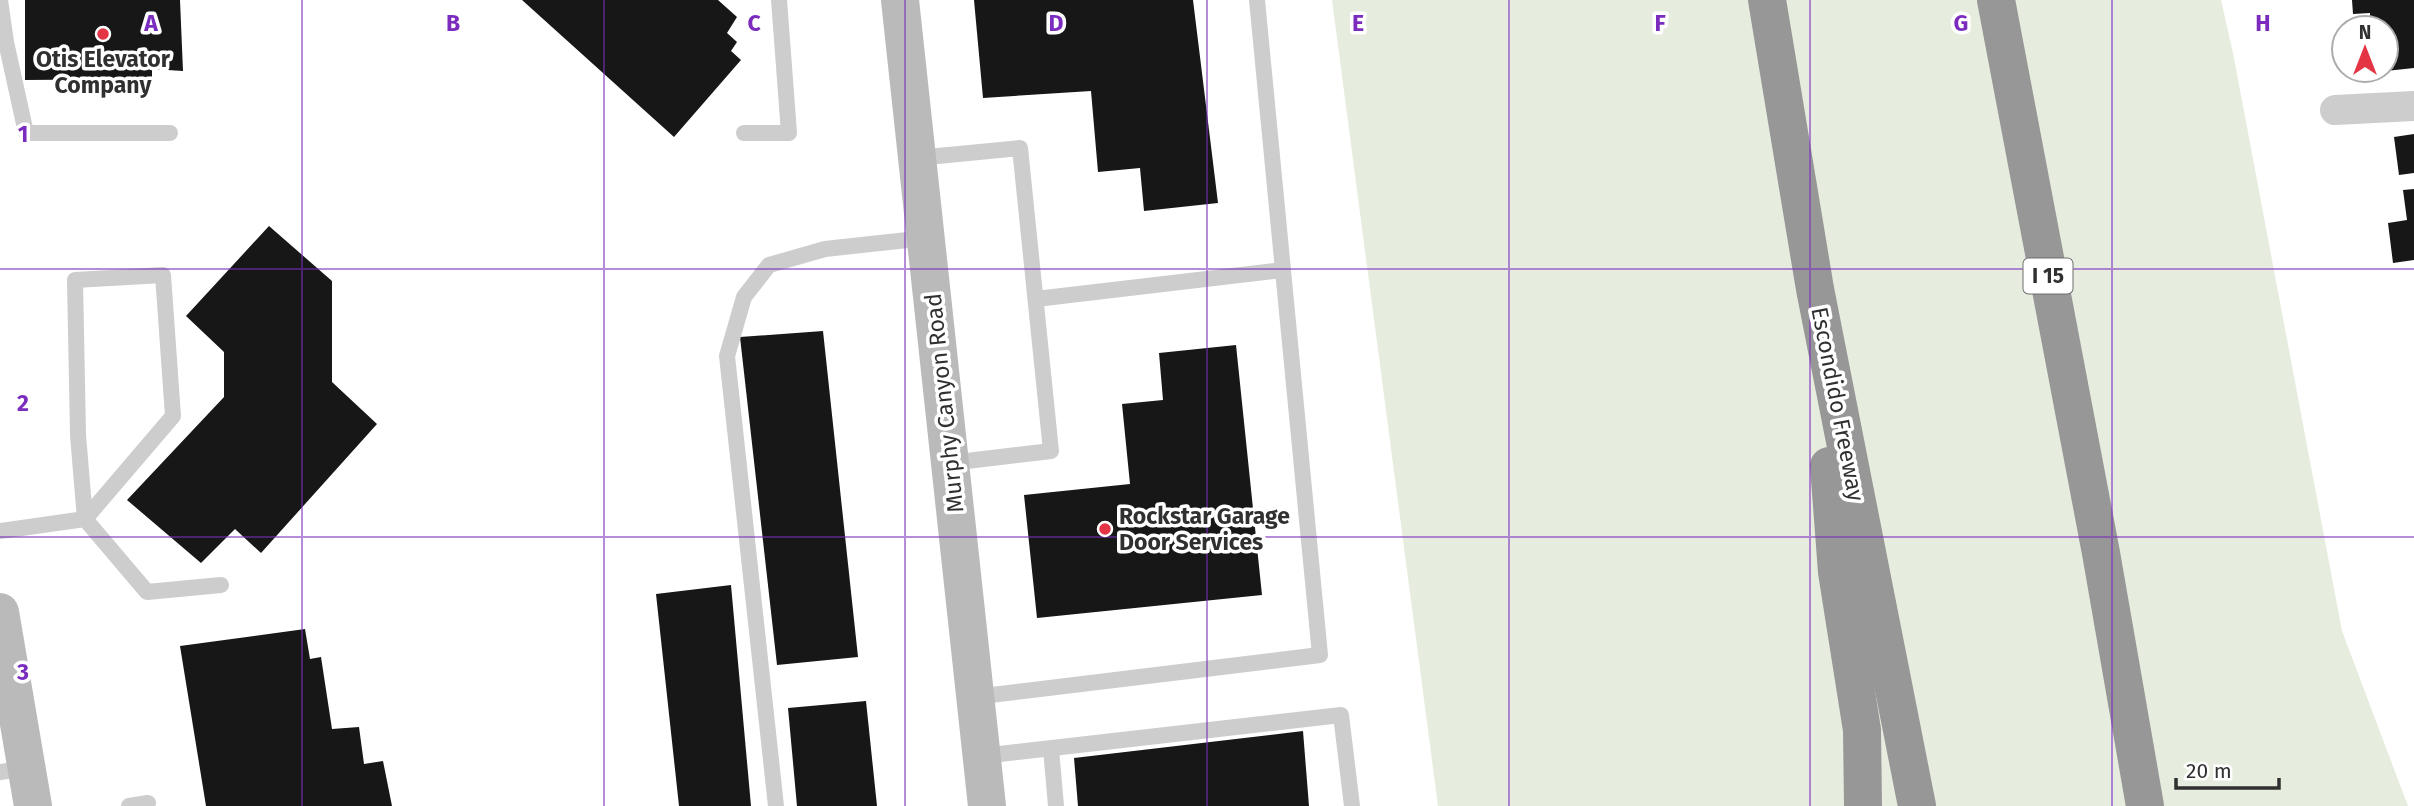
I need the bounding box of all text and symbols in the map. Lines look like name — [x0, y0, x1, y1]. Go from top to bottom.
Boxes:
text: A — [143, 9, 158, 37]
text: B — [446, 9, 460, 37]
text: C — [747, 9, 761, 37]
text: D — [1049, 9, 1064, 37]
text: E — [1352, 9, 1364, 37]
text: F — [1654, 9, 1666, 37]
text: G — [1954, 9, 1968, 37]
text: H — [2255, 9, 2271, 37]
north arrow — [2330, 14, 2400, 84]
text: N — [2359, 21, 2371, 44]
marker: Otis Elevator Company — [95, 26, 111, 42]
place label: Otis Elevator Company — [36, 45, 171, 99]
text: 1 — [18, 120, 28, 148]
road number: I 15 — [2024, 258, 2072, 294]
street label: Murphy Canyon Road — [919, 292, 969, 514]
street label: Escondido Freeway — [1805, 304, 1871, 504]
text: 2 — [17, 389, 29, 417]
place label: Rockstar Garage Door Services — [1119, 502, 1290, 556]
marker: Rockstar Garage Door Services — [1097, 521, 1113, 537]
text: 3 — [16, 658, 29, 686]
scale bar — [2176, 746, 2279, 790]
text: 20 m — [2186, 758, 2232, 784]

